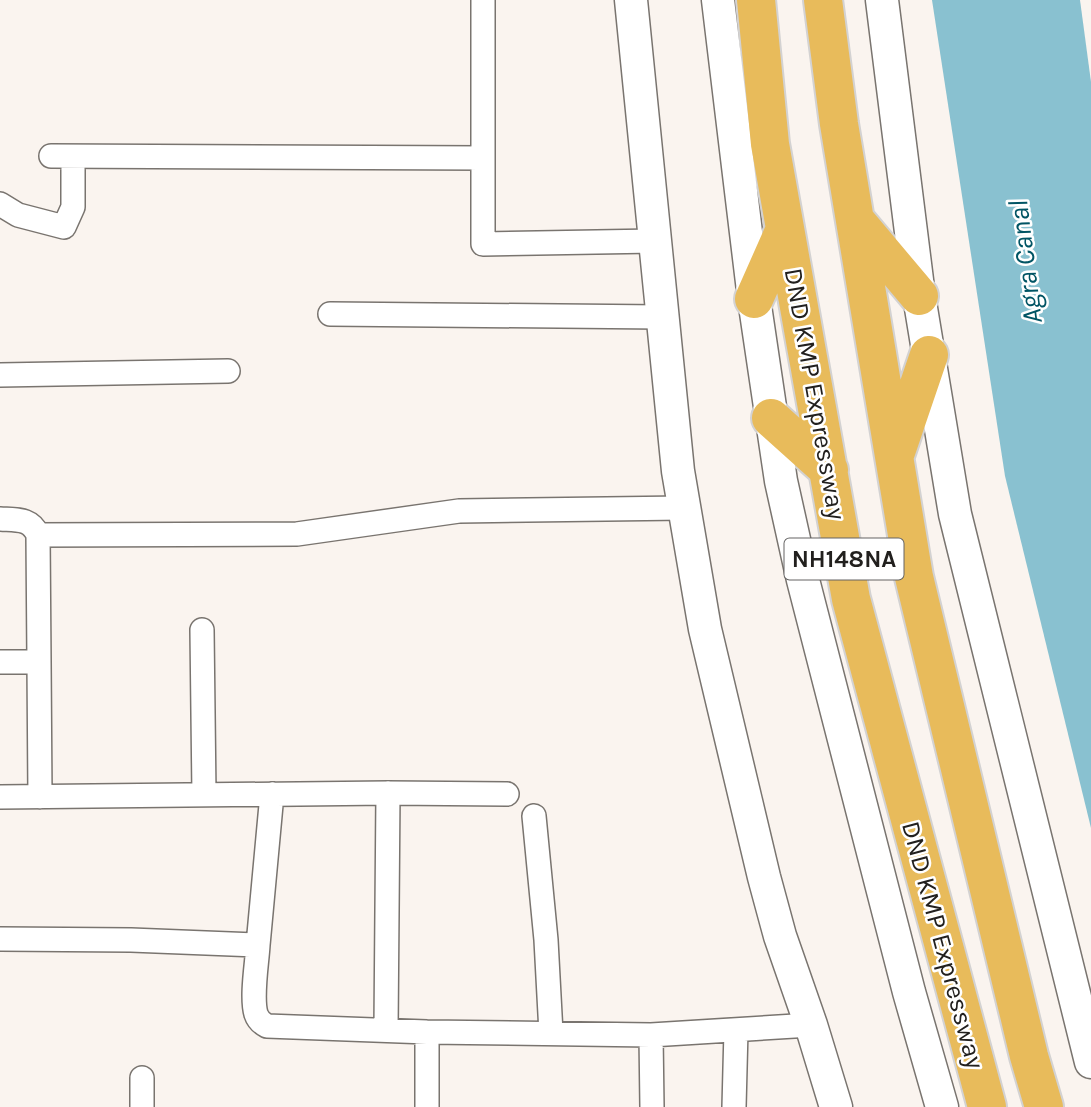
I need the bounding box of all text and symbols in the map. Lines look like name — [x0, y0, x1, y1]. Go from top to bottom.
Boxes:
water label: Agra Canal — [1001, 198, 1049, 326]
street label: DND KMP Expressway — [778, 266, 852, 522]
road number: NH148NA — [784, 538, 903, 580]
street label: DND KMP Expressway — [895, 818, 991, 1072]

